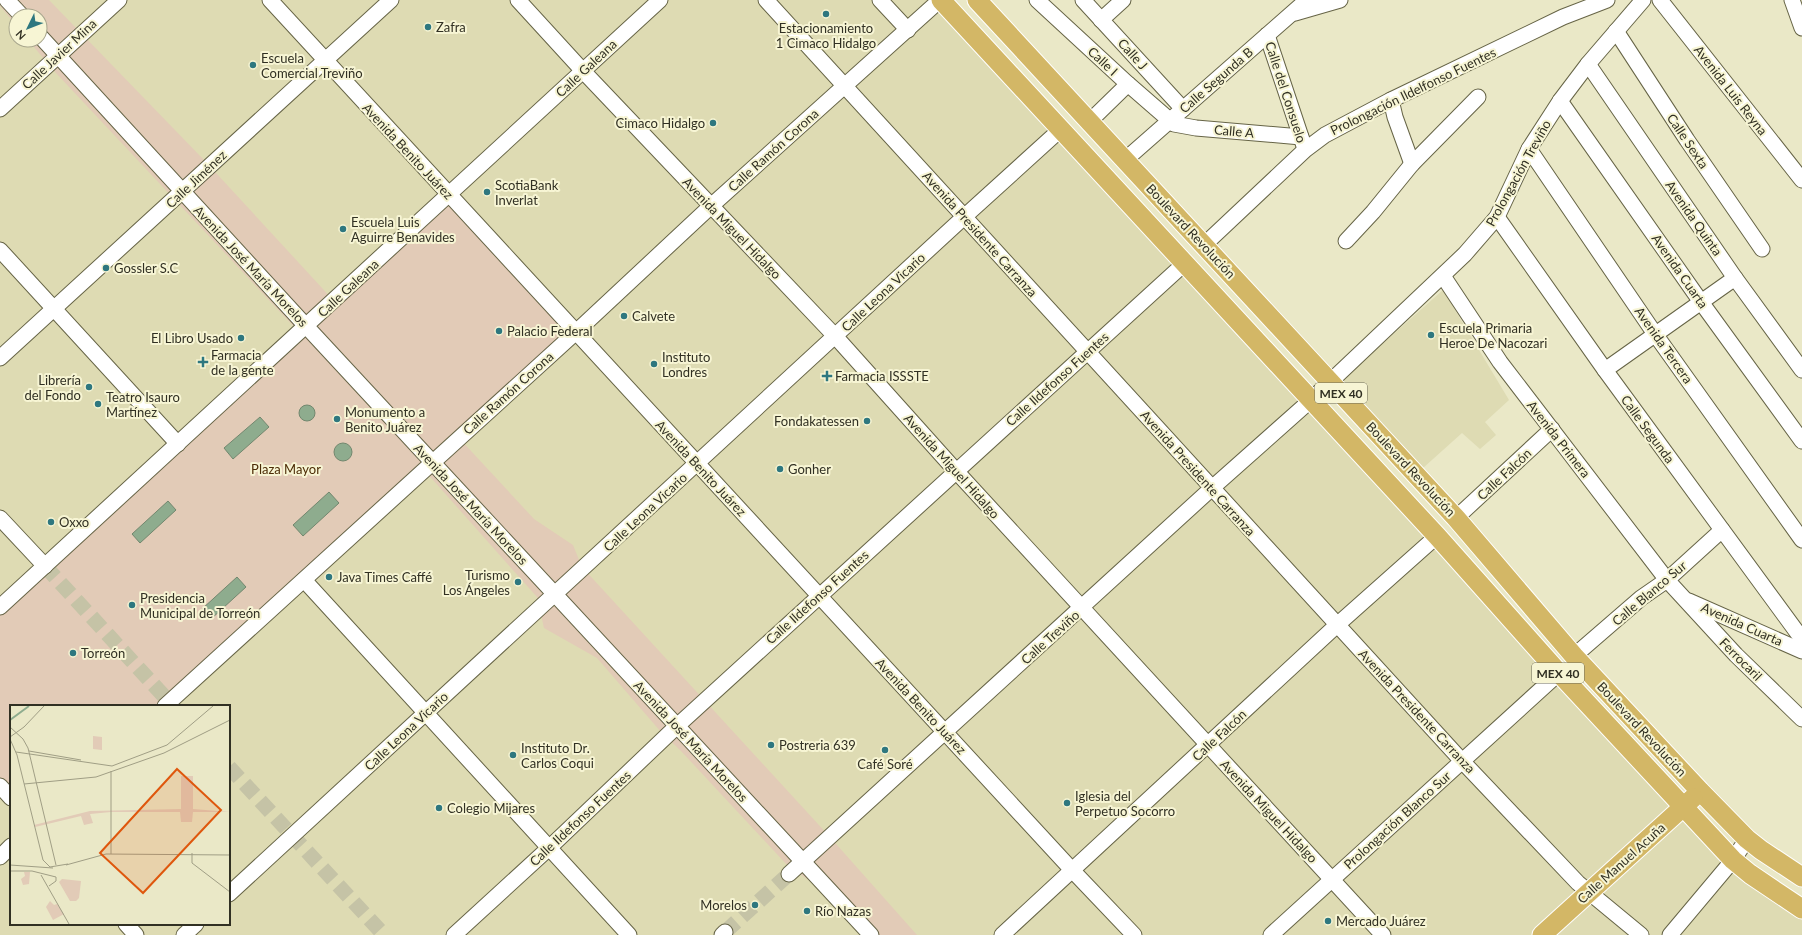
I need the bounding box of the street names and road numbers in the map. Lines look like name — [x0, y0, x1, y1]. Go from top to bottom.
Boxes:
street label: Calle Javier Mina — [18, 15, 100, 93]
street label: Calle J — [1115, 35, 1151, 73]
street label: Calle Galeana — [552, 36, 620, 100]
street label: Calle del Consuelo — [1262, 39, 1310, 145]
street label: Avenida Luis Reyna — [1691, 42, 1771, 138]
street label: Calle I — [1085, 43, 1121, 79]
street label: Calle Segunda B — [1176, 44, 1256, 116]
street label: Prolongación Ildelfonso Fuentes — [1328, 44, 1499, 138]
street label: Avenida Benito Juárez — [359, 100, 457, 203]
street label: Calle Ramón Corona — [725, 105, 821, 195]
street label: Calle Sexta — [1664, 110, 1712, 172]
street label: Prolongación Treviño — [1482, 117, 1554, 229]
street label: Calle A — [1213, 121, 1255, 141]
street label: Calle Jiménez — [162, 147, 230, 211]
street label: Avenida Presidente Carranza — [919, 168, 1041, 300]
street label: Avenida Miguel Hidalgo — [679, 174, 785, 282]
street label: Avenida Quinta — [1662, 177, 1726, 259]
street label: Boulevard Revolución — [1143, 180, 1239, 282]
street label: Avenida José María Morelos — [191, 202, 312, 330]
street label: Avenida Cuarta — [1648, 231, 1712, 311]
street label: Calle Leona Vicario — [838, 249, 928, 335]
street label: Calle Galeana — [314, 256, 382, 320]
street label: Avenida Tercera — [1632, 303, 1696, 387]
street label: Calle Ildefonso Fuentes — [1002, 328, 1112, 429]
street label: Calle Ramón Corona — [460, 348, 556, 438]
road number: MEX 40 — [1315, 383, 1367, 403]
street label: Calle Segunda — [1618, 392, 1678, 466]
street label: Avenida Primera — [1524, 397, 1594, 481]
street label: Avenida Presidente Carranza — [1137, 407, 1259, 539]
street label: Avenida Miguel Hidalgo — [901, 410, 1003, 522]
street label: Avenida Benito Juárez — [652, 417, 750, 520]
street label: Boulevard Revolución — [1363, 418, 1459, 520]
street label: Avenida José María Morelos — [411, 440, 532, 568]
street label: Calle Falcón — [1474, 445, 1534, 503]
street label: Calle Leona Vicario — [600, 469, 690, 555]
street label: Calle Ildefonso Fuentes — [762, 546, 872, 647]
street label: Calle Blanco Sur — [1609, 557, 1690, 629]
street label: Avenida Cuarta — [1699, 599, 1785, 649]
street label: Calle Treviño — [1018, 607, 1082, 667]
street label: Ferrocaril — [1716, 634, 1766, 684]
street label: Avenida Presidente Carranza — [1355, 646, 1479, 776]
street label: Avenida Benito Juárez — [872, 655, 970, 758]
road number: MEX 40 — [1532, 663, 1584, 683]
street label: Avenida José María Morelos — [631, 677, 752, 805]
street label: Boulevard Revolución — [1594, 678, 1690, 780]
street label: Calle Leona Vicario — [361, 688, 451, 774]
street label: Calle Falcón — [1189, 706, 1249, 764]
street label: Avenida Miguel Hidalgo — [1217, 756, 1321, 866]
street label: Calle Ildefonso Fuentes — [526, 767, 634, 869]
street label: Prolongación Blanco Sur — [1340, 768, 1454, 872]
street label: Calle Manuel Acuña — [1574, 819, 1668, 907]

